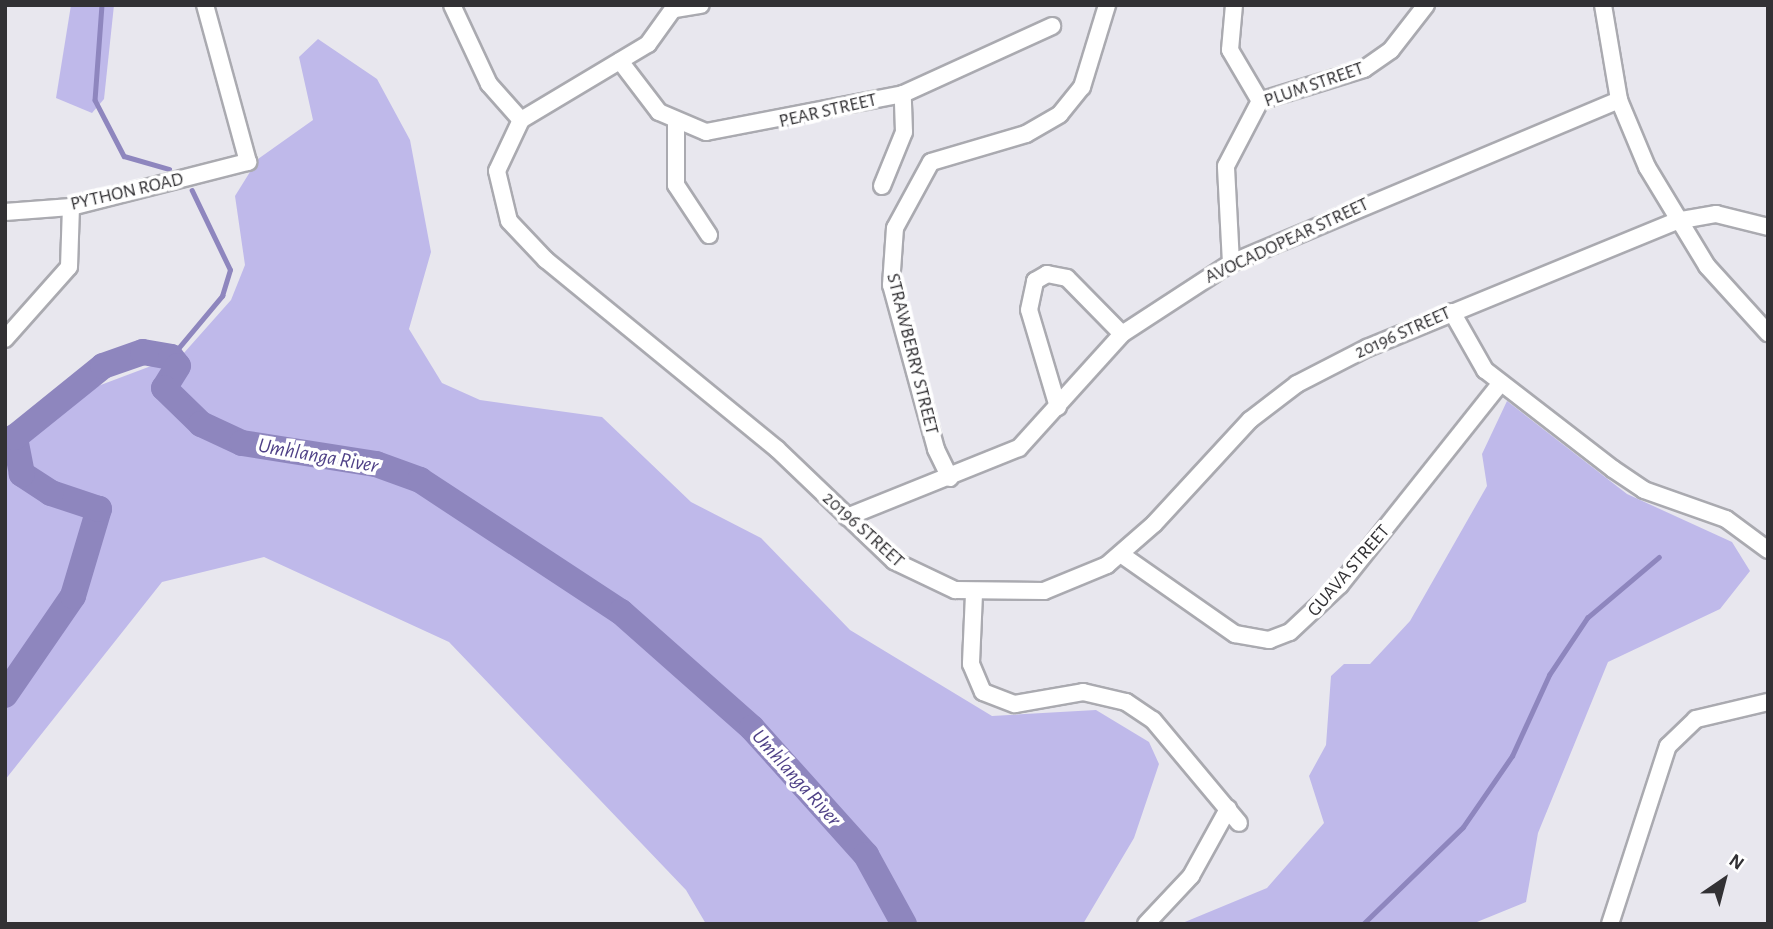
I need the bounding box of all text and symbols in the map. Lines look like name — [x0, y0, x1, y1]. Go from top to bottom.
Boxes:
street label: PLUM STREET — [1261, 57, 1367, 113]
street label: PEAR STREET — [777, 89, 879, 133]
street label: PYTHON ROAD — [68, 168, 186, 216]
street label: AVOCADOPEAR STREET — [1201, 193, 1373, 289]
street label: STRAWBERRY STREET — [881, 271, 943, 437]
street label: 20196 STREET — [1352, 302, 1454, 364]
water label: Umhlanga River — [256, 433, 380, 479]
street label: 20196 STREET — [817, 487, 909, 573]
street label: GUAVA STREET — [1303, 520, 1395, 622]
water label: Umhlanga River — [746, 724, 846, 832]
north arrow — [1689, 845, 1759, 915]
text: N — [1725, 851, 1747, 874]

